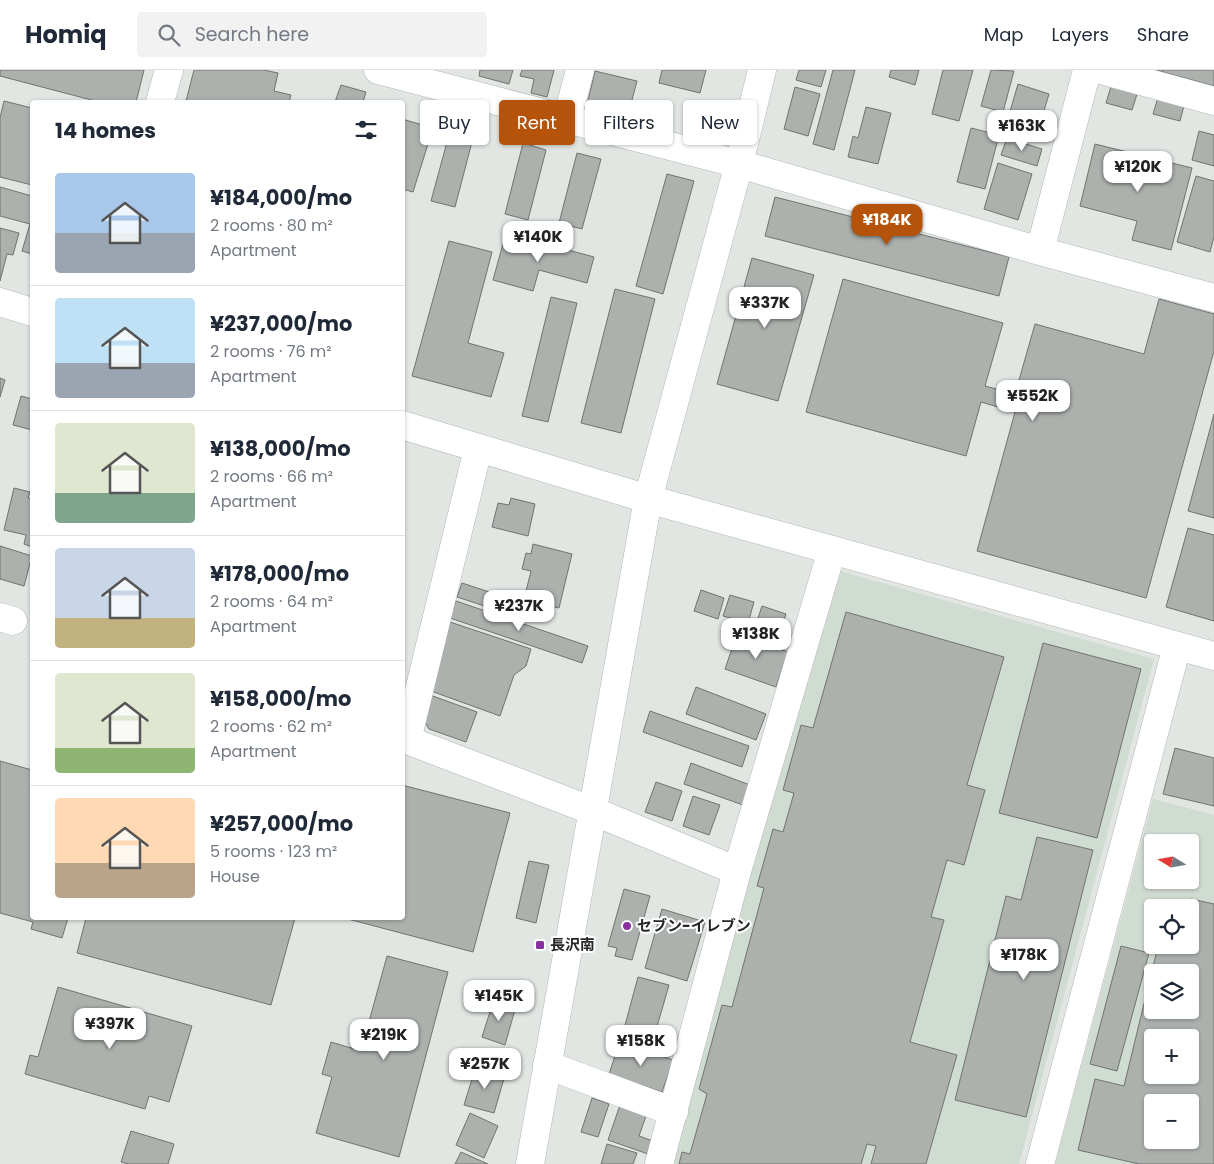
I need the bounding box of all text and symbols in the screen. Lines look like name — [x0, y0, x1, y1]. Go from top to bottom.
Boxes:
search box — [137, 12, 487, 57]
text: Homiq — [25, 18, 107, 51]
icon: search — [155, 21, 183, 49]
text: Search here — [195, 21, 309, 48]
text: Map — [984, 22, 1024, 47]
text: Layers — [1052, 22, 1109, 47]
text: Share — [1137, 22, 1189, 47]
chip: Buy — [420, 100, 489, 145]
chip: Rent — [499, 100, 575, 145]
chip: Filters — [585, 100, 673, 145]
chip: New — [683, 100, 757, 145]
pin: ¥163K — [987, 109, 1057, 152]
text: ¥163K — [998, 114, 1046, 137]
text: 14 homes — [55, 116, 156, 145]
icon: filters — [352, 116, 380, 144]
pin: ¥120K — [1103, 150, 1173, 193]
text: ¥120K — [1114, 155, 1162, 178]
text: ¥184,000/mo — [210, 183, 352, 212]
icon: home — [95, 193, 155, 253]
pin: ¥184K — [852, 204, 922, 246]
text: ¥184K — [862, 208, 912, 231]
text: 2 rooms · 80 m² — [210, 214, 333, 237]
pin: ¥140K — [503, 220, 573, 263]
text: ¥140K — [513, 225, 563, 248]
text: Apartment — [210, 239, 297, 262]
pin: ¥337K — [730, 286, 800, 329]
text: ¥337K — [740, 291, 790, 314]
text: ¥237,000/mo — [210, 309, 352, 338]
icon: home — [95, 318, 155, 378]
text: 2 rooms · 76 m² — [210, 340, 332, 363]
text: Apartment — [210, 365, 297, 388]
pin: ¥552K — [998, 380, 1068, 422]
text: ¥552K — [1007, 384, 1059, 407]
text: ¥138,000/mo — [210, 434, 351, 463]
icon: home — [95, 443, 155, 503]
text: 2 rooms · 66 m² — [210, 465, 333, 488]
text: Apartment — [210, 490, 297, 513]
text: ¥178,000/mo — [210, 559, 349, 588]
icon: home — [95, 568, 155, 628]
text: 2 rooms · 64 m² — [210, 590, 333, 613]
pin: ¥237K — [484, 590, 554, 632]
text: ¥237K — [494, 594, 544, 617]
text: Apartment — [210, 615, 297, 638]
pin: ¥138K — [721, 618, 791, 660]
text: ¥138K — [732, 622, 780, 645]
text: ¥158,000/mo — [210, 684, 351, 713]
icon: home — [95, 693, 155, 753]
text: 2 rooms · 62 m² — [210, 715, 332, 738]
text: Apartment — [210, 740, 297, 763]
text: ¥257,000/mo — [210, 809, 353, 838]
icon: home — [95, 818, 155, 878]
north arrow — [1144, 834, 1199, 889]
map controls — [1144, 834, 1199, 1149]
text: 5 rooms · 123 m² — [210, 840, 337, 863]
text: House — [210, 865, 260, 888]
button: locate — [1144, 899, 1199, 954]
place label: セブン-イレブン — [637, 915, 751, 936]
marker: セブン-イレブン — [621, 920, 633, 932]
place label: 長沢南 — [550, 934, 595, 955]
pin: ¥178K — [989, 938, 1059, 981]
marker: 長沢南 — [534, 939, 546, 951]
text: ¥178K — [1001, 943, 1047, 966]
button: layers — [1144, 964, 1199, 1019]
pin: ¥145K — [464, 980, 534, 1022]
text: ¥145K — [474, 984, 524, 1007]
pin: ¥397K — [75, 1008, 145, 1050]
text: ¥397K — [85, 1012, 135, 1035]
pin: ¥219K — [349, 1018, 419, 1061]
text: ¥219K — [361, 1023, 407, 1046]
pin: ¥158K — [606, 1024, 676, 1067]
text: ¥158K — [617, 1029, 665, 1052]
button: + — [1144, 1029, 1199, 1084]
pin: ¥257K — [450, 1048, 520, 1090]
text: ¥257K — [460, 1052, 510, 1075]
button: − — [1144, 1094, 1199, 1149]

